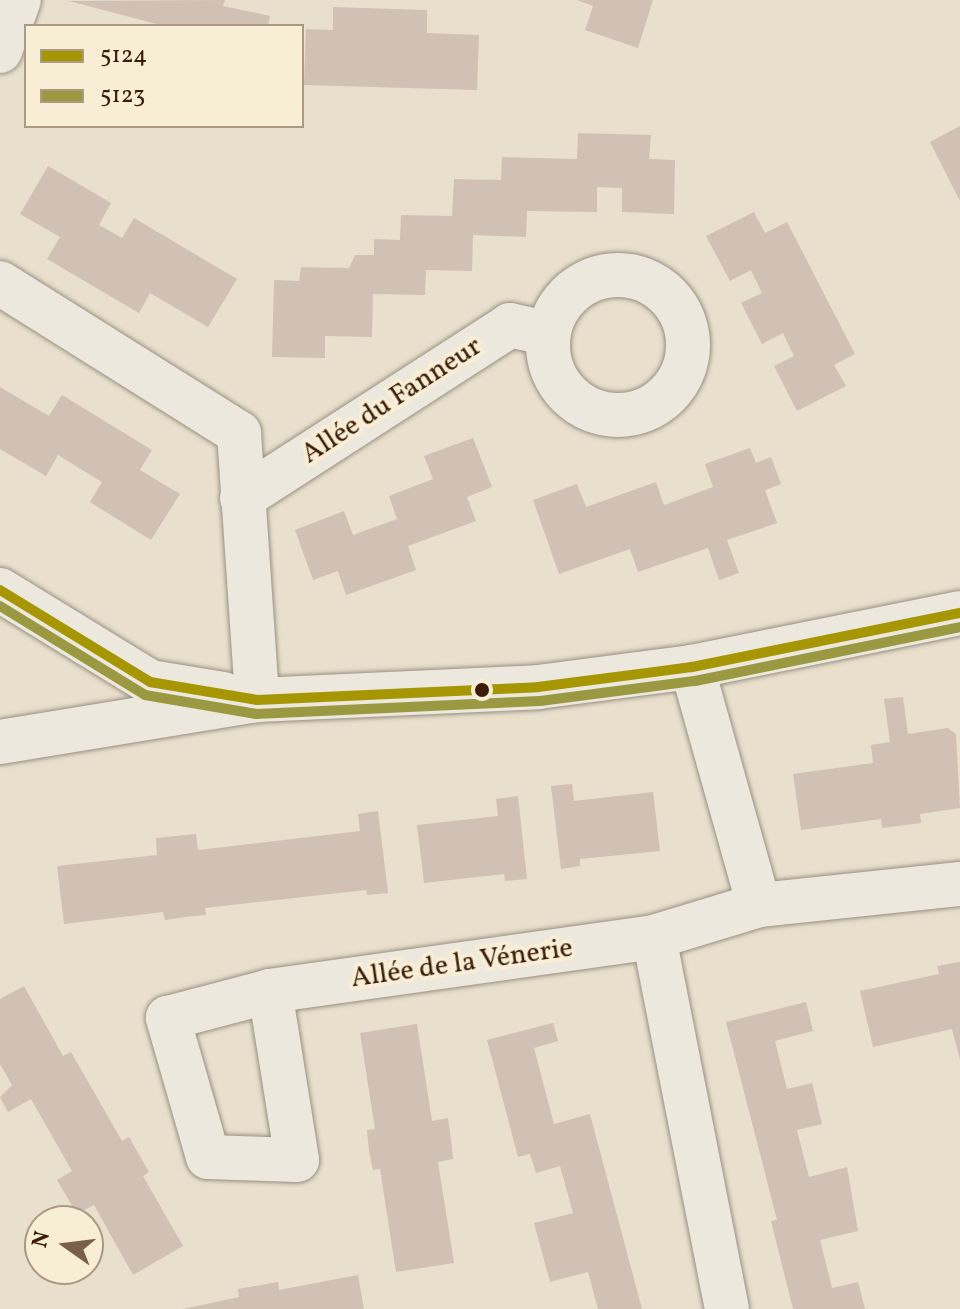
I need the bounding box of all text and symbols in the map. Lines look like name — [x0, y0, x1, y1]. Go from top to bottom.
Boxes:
legend — [24, 24, 304, 128]
text: 5124 — [100, 39, 147, 73]
text: 5123 — [100, 79, 145, 113]
street label: Allée du Fanneur — [296, 330, 488, 472]
unlabelled marker — [474, 682, 490, 698]
street label: Allée de la Vénerie — [349, 932, 575, 996]
north arrow — [24, 1205, 104, 1285]
text: N — [25, 1228, 59, 1251]

